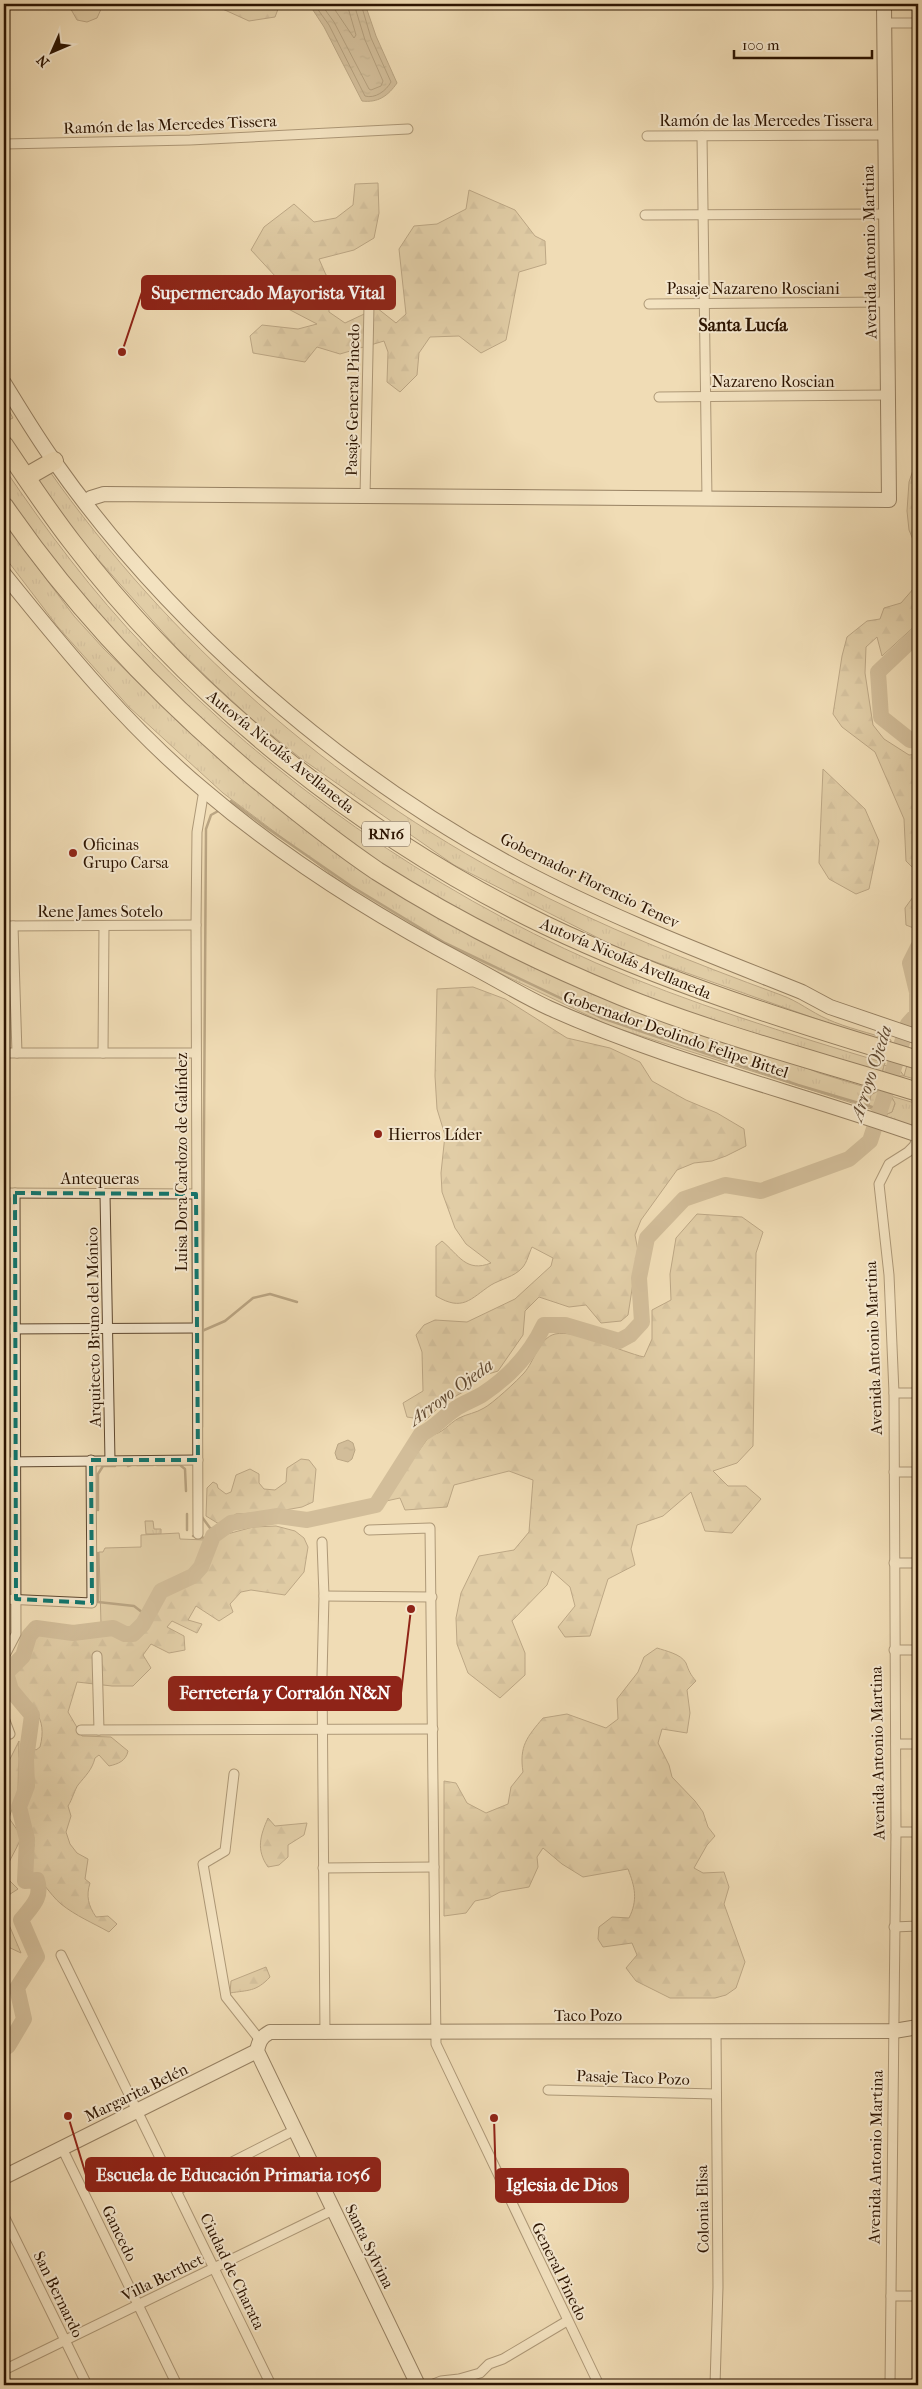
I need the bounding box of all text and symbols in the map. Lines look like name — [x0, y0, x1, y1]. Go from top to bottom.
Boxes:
north arrow — [28, 28, 78, 78]
scale bar — [734, 28, 872, 60]
text: 100 m — [742, 36, 780, 54]
text: N — [33, 51, 53, 71]
street label: Ramón de las Mercedes Tissera — [63, 111, 278, 138]
street label: Ramón de las Mercedes Tissera — [659, 111, 873, 130]
street label: Avenida Antonio Martina — [858, 164, 881, 340]
callout: Supermercado Mayorista Vital — [142, 276, 395, 309]
street label: Pasaje Nazareno Rosciani — [666, 279, 840, 298]
text: Supermercado Mayorista Vital — [151, 283, 386, 304]
district label: Santa Lucía — [698, 315, 788, 336]
street label: Pasaje General Pinedo — [342, 324, 363, 476]
street label: Nazareno Roscian — [712, 372, 835, 391]
street label: Autovía Nicolás Avellaneda — [202, 685, 359, 817]
road number: RN16 — [362, 822, 410, 846]
street label: Gobernador Florencio Tenev — [497, 829, 683, 932]
place label: Oficinas Grupo Carsa — [83, 835, 169, 872]
marker: Oficinas Grupo Carsa — [67, 847, 79, 859]
street label: Rene James Sotelo — [37, 902, 163, 921]
street label: Autovía Nicolás Avellaneda — [536, 913, 715, 1003]
street label: Gobernador Deolindo Felipe Bittel — [561, 987, 792, 1082]
water label: Arroyo Ojeda — [846, 1023, 897, 1125]
street label: Luisa Dora Cardozo de Galíndez — [172, 1052, 191, 1272]
place label: Hierros Líder — [388, 1125, 482, 1144]
marker: Hierros Líder — [372, 1128, 384, 1140]
street label: Antequeras — [60, 1169, 139, 1188]
street label: Arquitecto Bruno del Mónico — [82, 1227, 105, 1428]
street label: Avenida Antonio Martina — [861, 1260, 886, 1436]
water label: Arroyo Ojeda — [403, 1355, 497, 1431]
street label: Avenida Antonio Martina — [866, 1665, 889, 1841]
callout: Ferretería y Corralón N&N — [169, 1677, 401, 1710]
text: Ferretería y Corralón N&N — [178, 1683, 391, 1704]
street label: Taco Pozo — [554, 2006, 622, 2025]
street label: Margarita Belén — [82, 2059, 192, 2126]
street label: Pasaje Taco Pozo — [576, 2066, 690, 2089]
street label: Avenida Antonio Martina — [864, 2069, 887, 2245]
callout: Escuela de Educación Primaria 1056 — [86, 2158, 380, 2191]
street label: Colonia Elisa — [692, 2164, 713, 2253]
text: Escuela de Educación Primaria 1056 — [96, 2165, 371, 2186]
callout: Iglesia de Dios — [496, 2169, 628, 2202]
text: Iglesia de Dios — [506, 2175, 618, 2196]
street label: Santa Sylvina — [341, 2201, 398, 2292]
street label: Gancedo — [98, 2202, 141, 2264]
street label: Ciudad de Charata — [196, 2210, 269, 2333]
street label: General Pinedo — [528, 2219, 591, 2323]
street label: San Bernardo — [29, 2248, 88, 2340]
street label: Villa Berthet — [117, 2249, 206, 2306]

